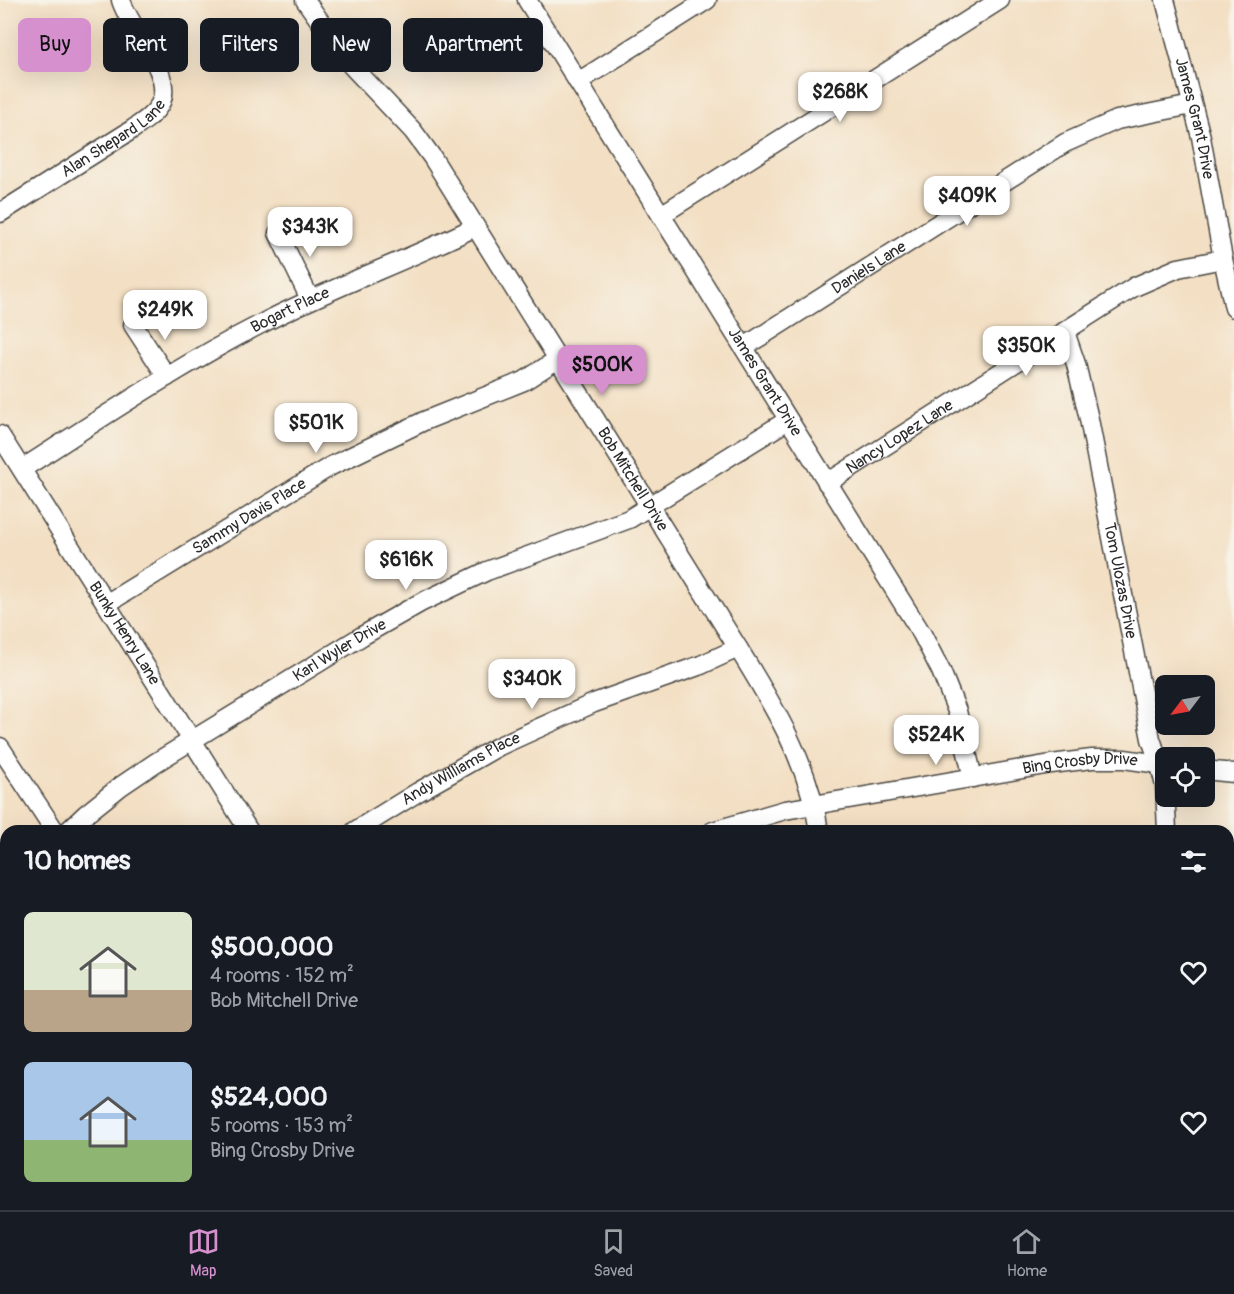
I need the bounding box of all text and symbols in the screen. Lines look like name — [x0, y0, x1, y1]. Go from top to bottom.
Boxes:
chip: Buy — [18, 18, 91, 72]
chip: Rent — [103, 18, 188, 72]
chip: Filters — [200, 18, 299, 72]
chip: New — [311, 18, 391, 72]
chip: Apartment — [403, 18, 543, 72]
street label: James Grant Drive — [1171, 55, 1218, 181]
pin: $268K — [798, 72, 882, 123]
text: $268K — [812, 79, 868, 104]
street label: Alan Shepard Lane — [58, 96, 170, 182]
pin: $409K — [925, 176, 1009, 227]
text: $409K — [938, 183, 996, 208]
pin: $343K — [268, 207, 352, 258]
text: $343K — [282, 214, 338, 239]
street label: Daniels Lane — [828, 237, 910, 299]
street label: Bogart Place — [247, 283, 333, 338]
pin: $249K — [123, 290, 207, 341]
text: $249K — [137, 297, 193, 322]
street label: James Grant Drive — [724, 324, 806, 440]
pin: $350K — [984, 326, 1068, 377]
text: $350K — [997, 333, 1055, 358]
pin: $500K — [560, 345, 644, 396]
text: $500K — [571, 352, 633, 377]
street label: Nancy Lopez Lane — [842, 395, 957, 478]
pin: $501K — [274, 403, 358, 454]
text: $501K — [288, 410, 344, 435]
street label: Bob Mitchell Drive — [593, 424, 673, 535]
street label: Sammy Davis Place — [189, 474, 310, 559]
street label: Tom Ulozas Drive — [1099, 521, 1141, 640]
pin: $616K — [364, 540, 448, 591]
text: $616K — [379, 547, 433, 572]
street label: Bunky Henry Lane — [85, 578, 165, 689]
street label: Karl Wyler Drive — [289, 614, 390, 686]
pin: $340K — [490, 659, 574, 710]
text: $340K — [502, 666, 562, 691]
north arrow — [1155, 675, 1215, 735]
map controls — [1155, 675, 1215, 807]
pin: $524K — [894, 715, 978, 766]
text: $524K — [908, 722, 964, 747]
street label: Andy Williams Place — [398, 728, 523, 810]
button: locate — [1155, 747, 1215, 807]
street label: Bing Crosby Drive — [1021, 749, 1139, 779]
text: 10 homes — [24, 845, 130, 877]
icon: filters — [1177, 845, 1210, 878]
text: $500,000 — [210, 931, 334, 963]
icon: home — [72, 936, 144, 1008]
icon: heart — [1177, 956, 1210, 989]
text: 4 rooms · 152 m² — [210, 963, 354, 988]
text: Bob Mitchell Drive — [210, 988, 358, 1013]
text: $524,000 — [210, 1081, 328, 1113]
icon: home — [72, 1086, 144, 1158]
icon: heart — [1177, 1106, 1210, 1139]
text: 5 rooms · 153 m² — [210, 1113, 353, 1138]
text: Bing Crosby Drive — [210, 1138, 355, 1163]
tab: Map — [187, 1225, 220, 1281]
tab: Saved — [593, 1225, 633, 1281]
tab: Home — [1007, 1225, 1047, 1281]

